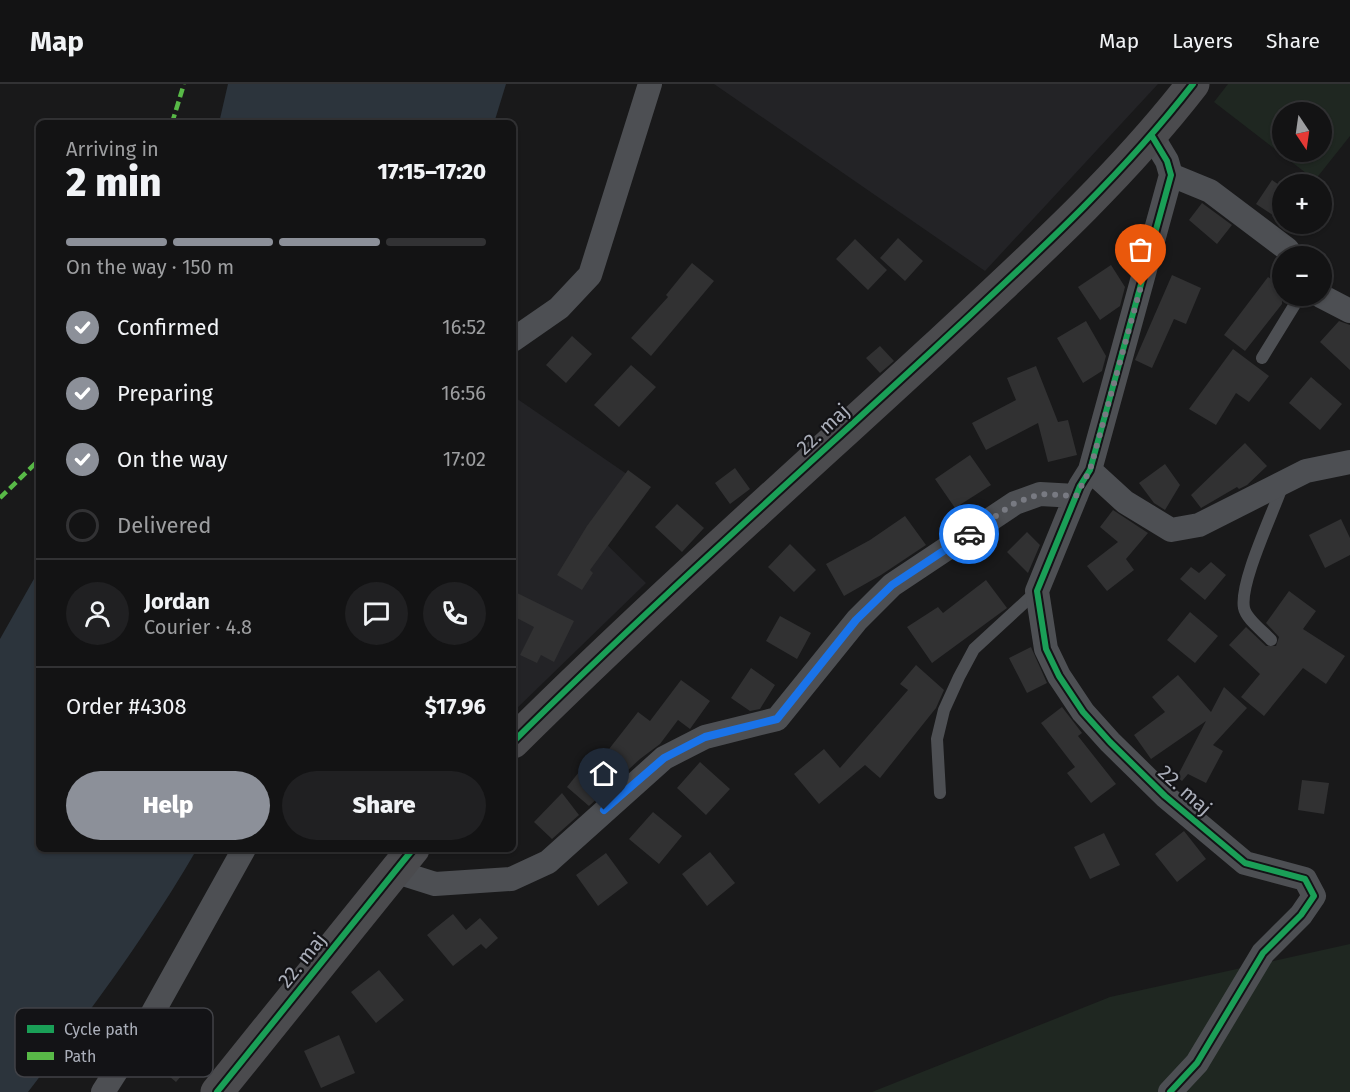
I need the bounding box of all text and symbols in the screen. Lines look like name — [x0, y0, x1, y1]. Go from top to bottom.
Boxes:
text: Map — [30, 25, 84, 58]
text: Map — [1099, 28, 1139, 54]
text: Layers — [1172, 28, 1233, 54]
text: Share — [1266, 28, 1320, 54]
north arrow — [1272, 102, 1332, 162]
map controls — [1272, 102, 1332, 306]
text: Arriving in — [66, 137, 159, 161]
text: 17:15–17:20 — [378, 158, 486, 185]
text: 2 min — [66, 160, 162, 206]
button: + — [1272, 174, 1332, 234]
pin — [1115, 224, 1166, 286]
icon: bag — [1124, 233, 1157, 266]
button: − — [1272, 246, 1332, 306]
text: On the way · 150 m — [66, 255, 234, 279]
icon: check — [66, 311, 99, 344]
text: Confirmed — [117, 314, 220, 341]
text: 16:52 — [442, 315, 486, 339]
icon: check — [66, 377, 99, 410]
text: Preparing — [117, 380, 213, 407]
text: 16:56 — [441, 381, 486, 405]
street label: 22. maj — [792, 399, 854, 459]
icon: check — [66, 443, 99, 476]
text: On the way — [117, 446, 228, 473]
text: 17:02 — [443, 447, 486, 471]
courier — [939, 504, 999, 564]
text: Delivered — [117, 512, 212, 539]
icon: car — [953, 518, 986, 551]
button: person — [66, 582, 129, 645]
button: chat — [345, 582, 408, 645]
button: phone — [423, 582, 486, 645]
text: Jordan — [144, 588, 210, 615]
text: Courier · 4.8 — [144, 615, 252, 639]
text: Order #4308 — [66, 693, 187, 720]
text: $17.96 — [425, 693, 486, 720]
pin — [578, 748, 629, 810]
icon: home — [587, 757, 620, 790]
street label: 22. maj — [1153, 760, 1217, 820]
button: Help — [66, 771, 270, 840]
button: Share — [282, 771, 486, 840]
street label: 22. maj — [273, 928, 331, 992]
legend — [15, 1008, 213, 1077]
text: Cycle path — [64, 1020, 138, 1039]
text: Path — [64, 1047, 96, 1066]

